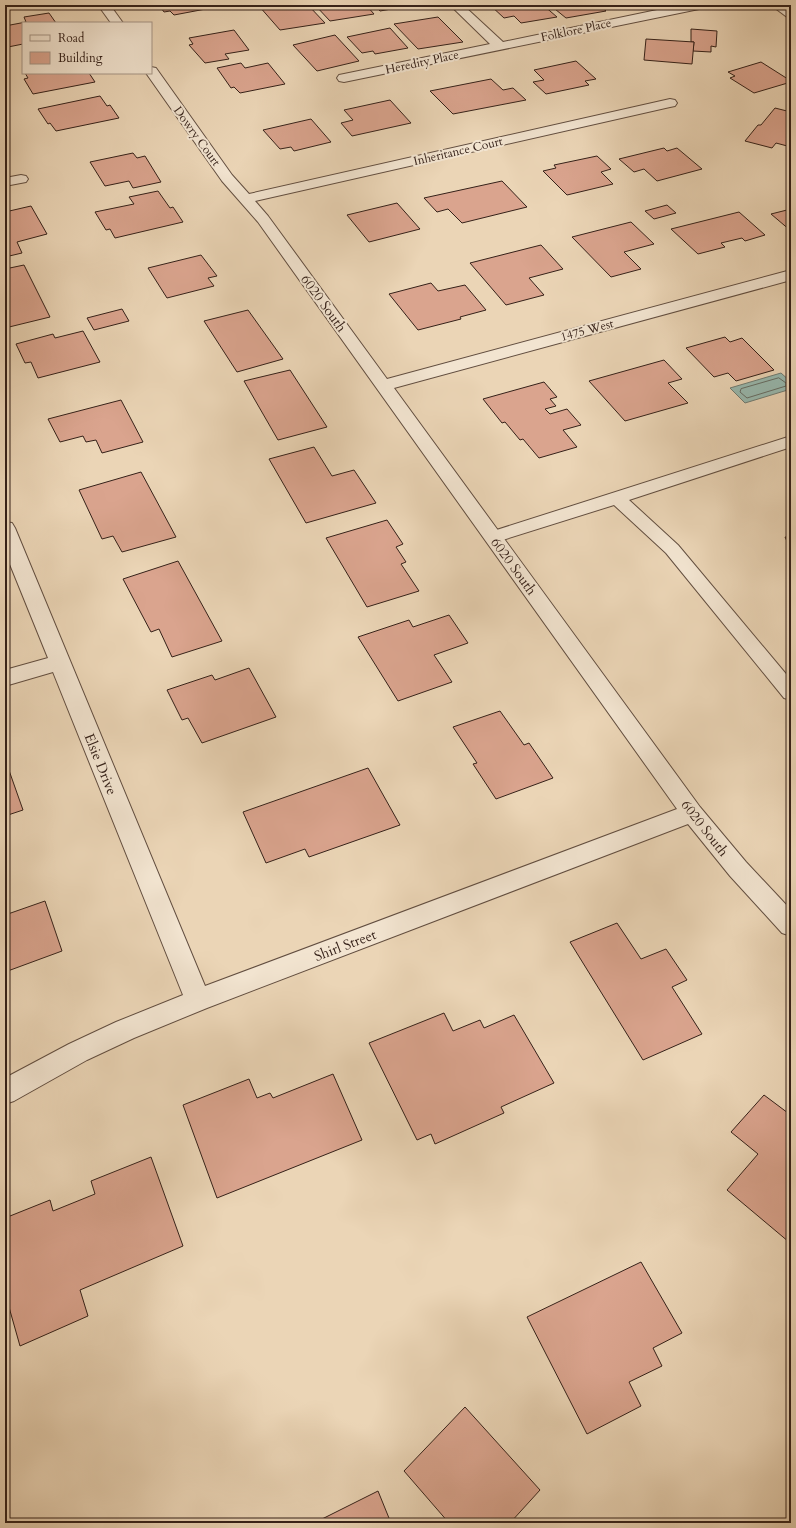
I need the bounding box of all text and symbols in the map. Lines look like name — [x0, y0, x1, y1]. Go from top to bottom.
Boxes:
street label: Folklore Place — [539, 15, 613, 45]
legend — [22, 22, 152, 74]
text: Road — [58, 30, 85, 46]
street label: Heredity Place — [384, 46, 460, 78]
text: Building — [58, 50, 103, 66]
street label: Dowry Court — [170, 103, 224, 169]
street label: Inheritance Court — [412, 133, 504, 169]
street label: 6020 South — [296, 271, 351, 336]
street label: 1475 West — [559, 315, 615, 345]
street label: 6020 South — [486, 534, 541, 599]
street label: Elsie Drive — [80, 731, 121, 798]
street label: 6020 South — [677, 796, 733, 861]
street label: Shirl Street — [312, 925, 379, 966]

